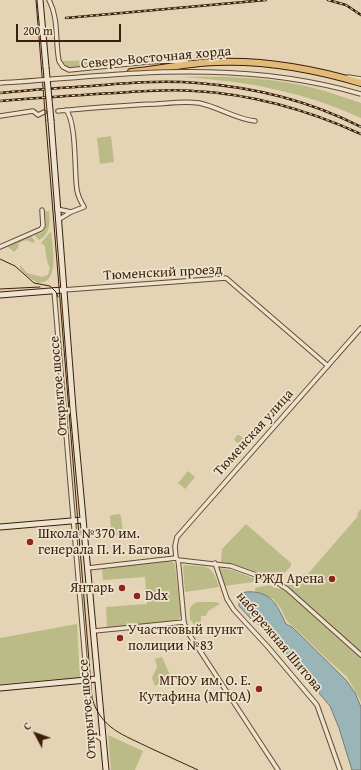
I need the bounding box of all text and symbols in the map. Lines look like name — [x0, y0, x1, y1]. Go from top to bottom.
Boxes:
scale bar — [18, 16, 123, 42]
text: 200 m — [23, 22, 53, 39]
street label: Северо-Восточная хорда — [80, 43, 232, 73]
street label: Тюменский проезд — [103, 262, 223, 284]
street label: Открытое шоссе — [46, 335, 72, 437]
street label: Тюменская улица — [211, 386, 297, 480]
place label: Школа №370 им. генерала П. И. Батова — [38, 526, 170, 558]
marker: Школа №370 им. генерала П. И. Батова — [25, 537, 35, 547]
place label: РЖД Арена — [255, 571, 324, 587]
marker: РЖД Арена — [327, 574, 337, 584]
place label: Янтарь — [70, 580, 114, 596]
marker: Янтарь — [117, 583, 127, 593]
place label: Ddx — [145, 588, 168, 604]
street label: набережная Шитова — [232, 589, 326, 695]
marker: Ddx — [132, 591, 142, 601]
place label: Участковый пункт полиции №83 — [128, 622, 243, 654]
marker: Участковый пункт полиции №83 — [115, 633, 125, 643]
street label: Открытое шоссе — [75, 658, 101, 760]
place label: МГЮУ им. О. Е. Кутафина (МГЮА) — [139, 673, 251, 706]
marker: МГЮУ им. О. Е. Кутафина (МГЮА) — [254, 684, 264, 694]
north arrow — [16, 714, 56, 754]
text: С — [19, 719, 35, 734]

